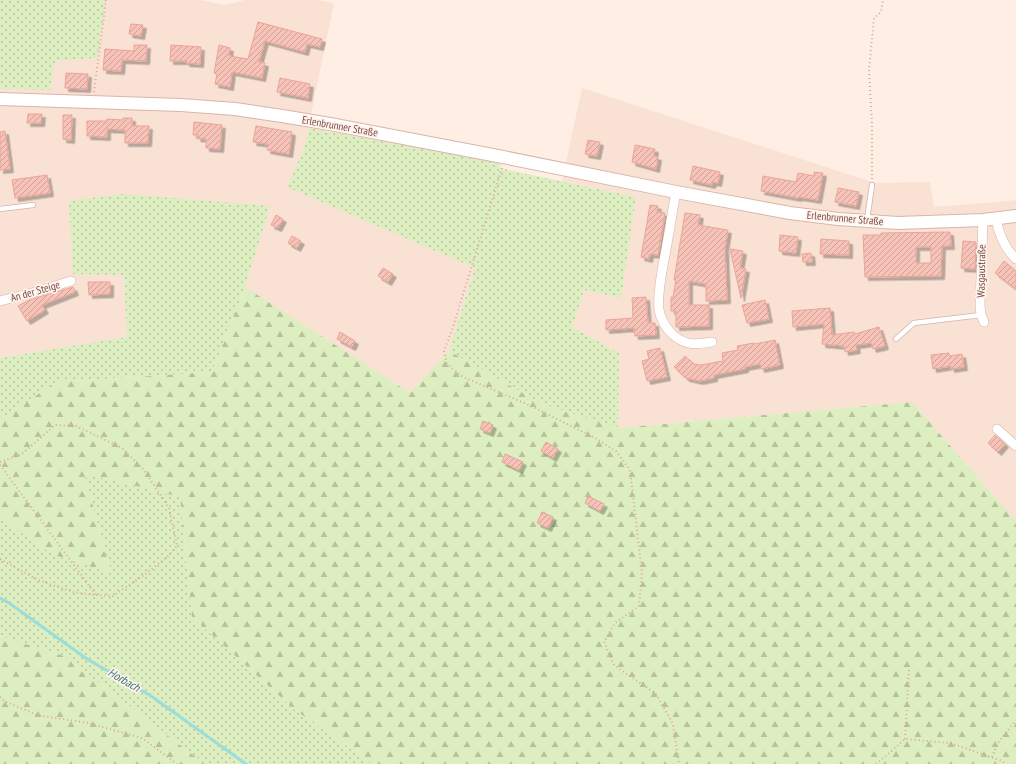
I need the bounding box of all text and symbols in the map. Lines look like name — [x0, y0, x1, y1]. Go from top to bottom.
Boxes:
street label: Erlenbrunner Straße — [301, 112, 379, 140]
street label: Erlenbrunner Straße — [806, 208, 884, 228]
street label: Wasgaustraße — [974, 244, 988, 298]
street label: An der Steige — [9, 277, 62, 305]
water label: Horbach — [106, 664, 144, 695]

